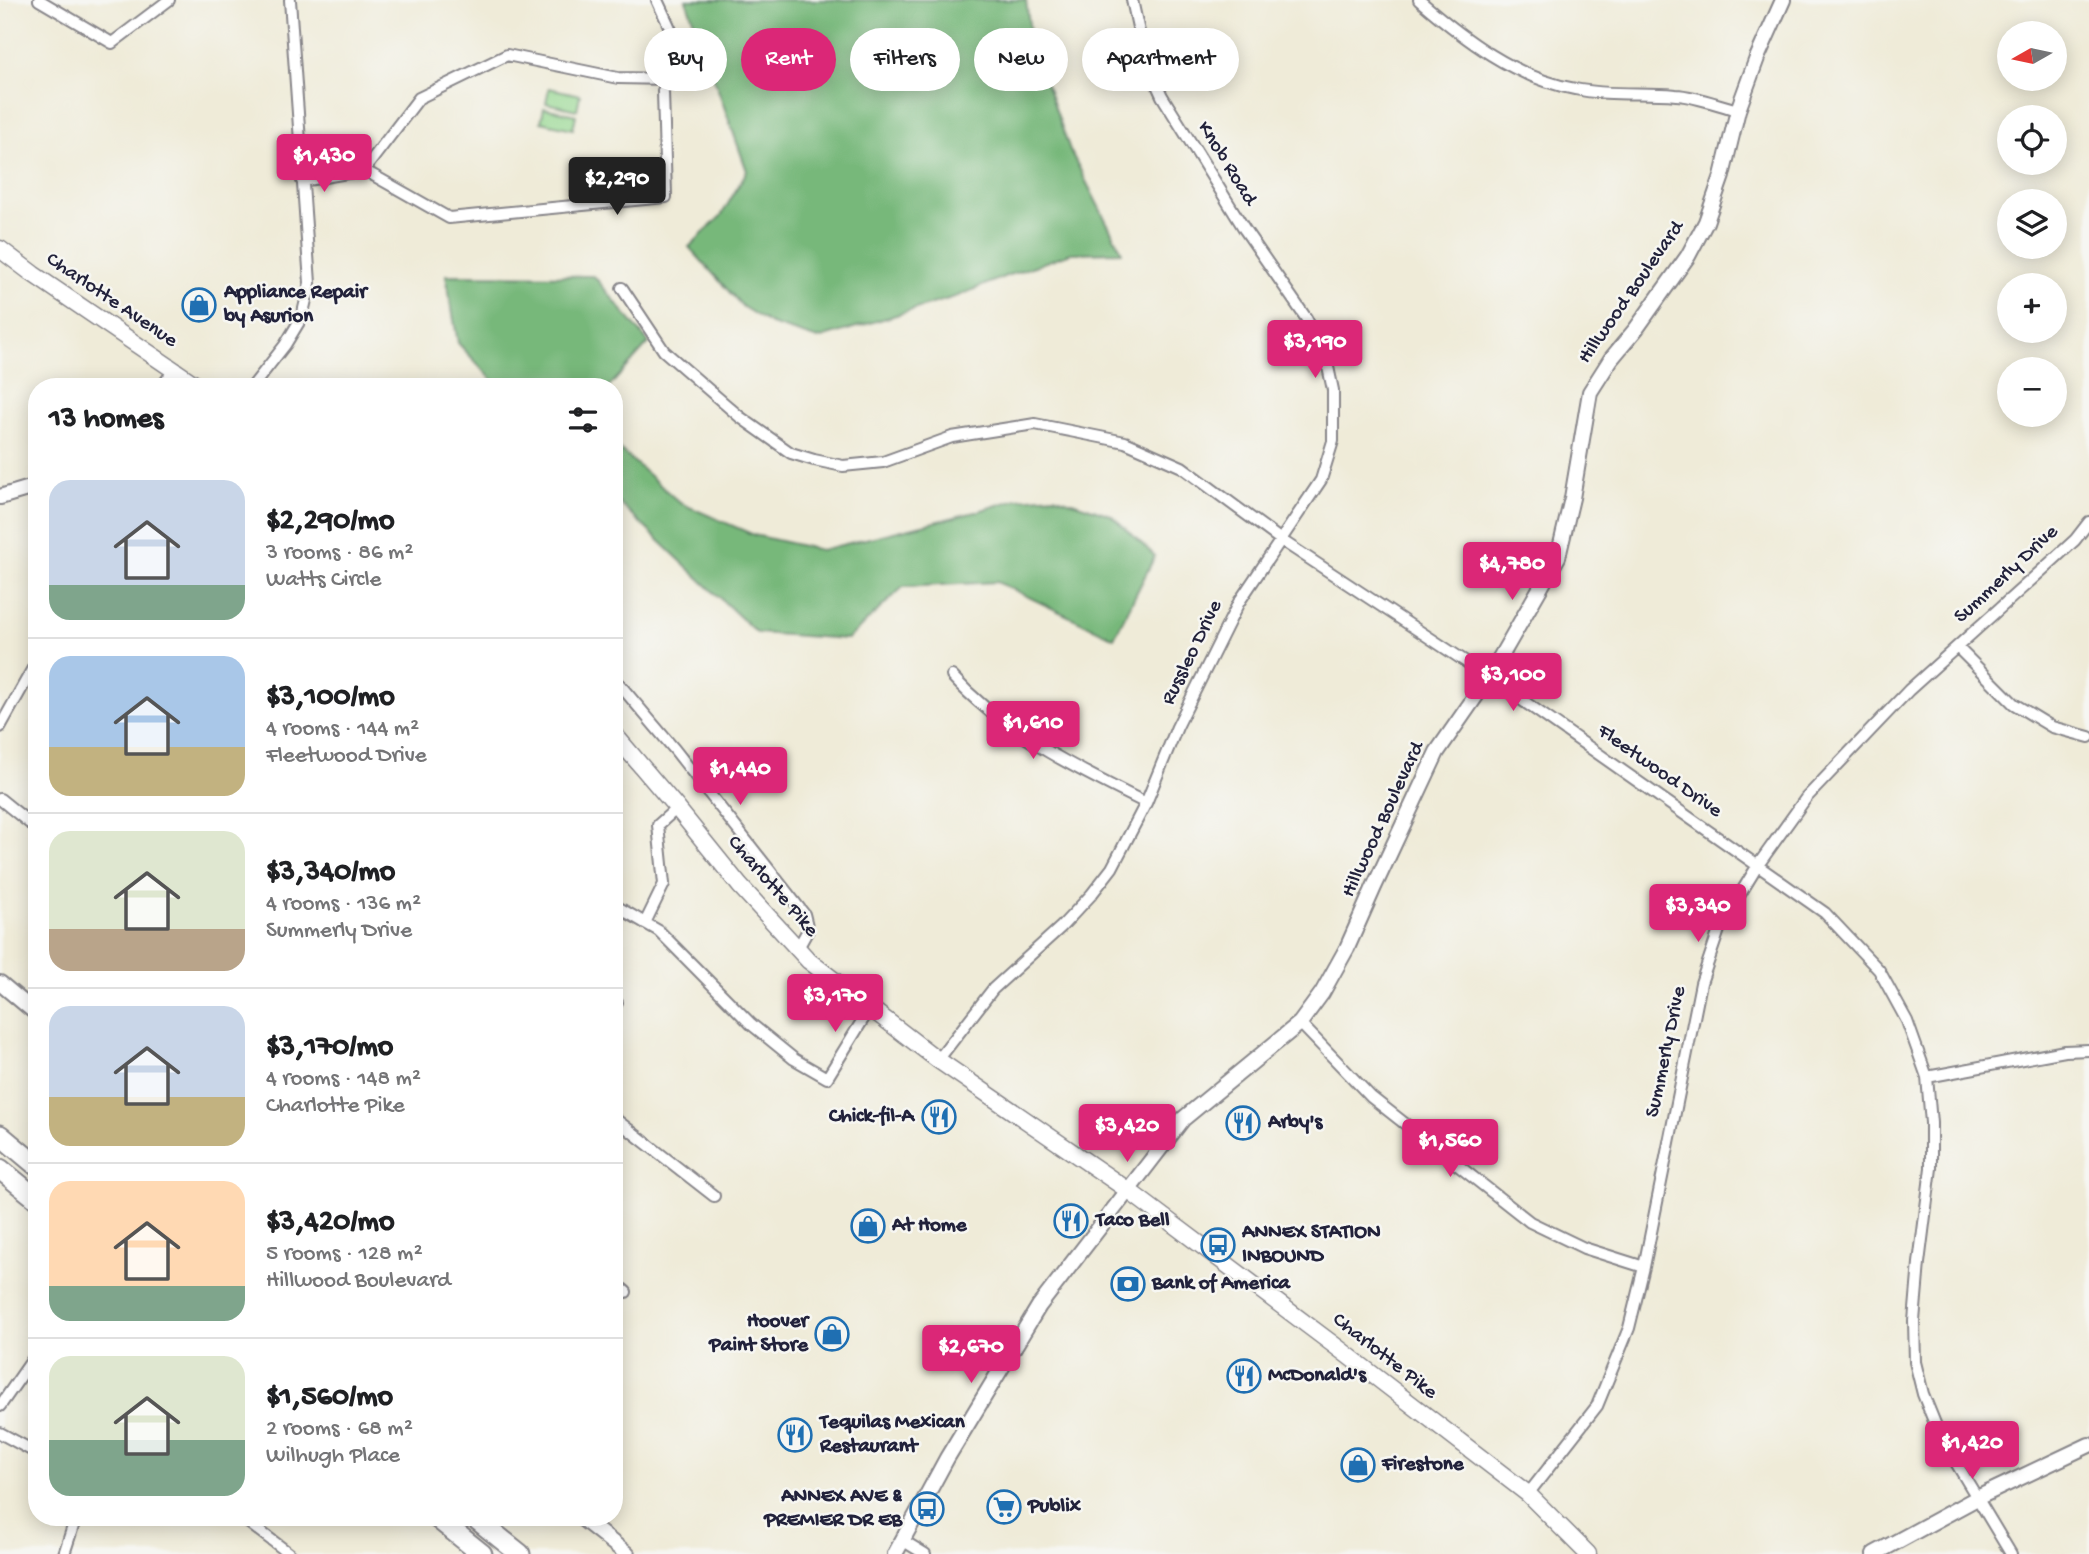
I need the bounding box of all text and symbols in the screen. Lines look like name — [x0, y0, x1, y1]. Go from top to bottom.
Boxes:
north arrow — [1997, 21, 2067, 91]
map controls — [1997, 21, 2067, 427]
chip: Buy — [644, 28, 727, 91]
chip: Rent — [741, 28, 836, 91]
chip: Filters — [850, 28, 960, 91]
chip: New — [974, 28, 1068, 91]
chip: Apartment — [1082, 28, 1239, 91]
button: locate — [1997, 105, 2067, 175]
street label: Knob Road — [1190, 117, 1263, 212]
pin: $1,430 — [267, 134, 381, 194]
text: $1,430 — [293, 143, 355, 170]
pin: $2,290 — [560, 158, 674, 217]
text: $2,290 — [585, 166, 649, 193]
button: layers — [1997, 189, 2067, 259]
street label: Hillwood Boulevard — [1573, 215, 1692, 369]
street label: Charlotte Avenue — [40, 248, 183, 355]
button: + — [1997, 273, 2067, 343]
place label: Appliance Repair by Asurion — [223, 281, 369, 330]
shop icon: Appliance Repair by Asurion — [180, 286, 218, 324]
pin: $3,190 — [1258, 320, 1372, 380]
text: $3,190 — [1283, 329, 1347, 356]
button: − — [1997, 357, 2067, 427]
icon: filters — [564, 401, 602, 439]
text: 13 homes — [49, 403, 163, 438]
text: $2,290/mo — [266, 505, 394, 540]
icon: home — [105, 508, 189, 592]
street label: Summerly Drive — [1950, 520, 2065, 630]
text: 3 rooms · 86 m² — [266, 540, 413, 567]
pin: $4,780 — [1455, 542, 1569, 602]
text: $4,780 — [1479, 551, 1545, 578]
text: Watts Circle — [266, 567, 381, 594]
street label: Russleo Drive — [1157, 596, 1230, 709]
pin: $3,100 — [1456, 654, 1570, 713]
text: $3,100 — [1481, 662, 1545, 689]
text: $3,100/mo — [266, 681, 395, 716]
icon: home — [105, 684, 189, 768]
pin: $1,610 — [976, 702, 1090, 761]
text: $1,610 — [1003, 710, 1063, 737]
text: 4 rooms · 144 m² — [266, 716, 419, 743]
street label: Fleetwood Drive — [1591, 719, 1727, 825]
street label: Hillwood Boulevard — [1337, 737, 1432, 902]
text: Fleetwood Drive — [266, 743, 427, 770]
pin: $1,440 — [683, 748, 797, 807]
text: $1,440 — [709, 756, 771, 783]
street label: Charlotte Pike — [721, 831, 824, 944]
text: $3,340/mo — [266, 856, 395, 891]
icon: home — [105, 859, 189, 943]
pin: $3,340 — [1641, 884, 1755, 944]
text: 4 rooms · 136 m² — [266, 891, 421, 918]
text: $3,340 — [1665, 893, 1731, 920]
text: Summerly Drive — [266, 918, 412, 945]
pin: $3,170 — [778, 974, 892, 1034]
text: $3,170 — [803, 983, 867, 1010]
street label: Summerly Drive — [1641, 983, 1693, 1120]
text: $3,170/mo — [266, 1031, 393, 1066]
icon: home — [105, 1034, 189, 1118]
text: 4 rooms · 148 m² — [266, 1066, 421, 1093]
text: Charlotte Pike — [266, 1093, 405, 1120]
restaurant icon: Chick-fil-A — [920, 1098, 958, 1136]
pin: $3,420 — [1070, 1104, 1184, 1164]
restaurant icon: Arby's — [1224, 1104, 1262, 1142]
place label: Chick-fil-A — [828, 1105, 916, 1130]
place label: Arby's — [1267, 1111, 1324, 1136]
text: $3,420 — [1095, 1113, 1159, 1140]
pin: $1,560 — [1393, 1120, 1507, 1179]
text: $1,560 — [1418, 1128, 1482, 1155]
restaurant icon: Taco Bell — [1052, 1202, 1090, 1240]
text: $3,420/mo — [266, 1206, 394, 1241]
shop icon: At Home — [849, 1207, 887, 1245]
icon: home — [105, 1209, 189, 1293]
place label: Taco Bell — [1094, 1209, 1170, 1234]
place label: At Home — [891, 1214, 968, 1239]
place label: ANNEX STATION INBOUND — [1241, 1221, 1381, 1270]
bus stop icon: ANNEX STATION INBOUND — [1199, 1226, 1237, 1264]
text: 5 rooms · 128 m² — [266, 1241, 423, 1268]
bank icon: Bank of America — [1109, 1265, 1147, 1303]
text: Hillwood Boulevard — [266, 1268, 451, 1295]
place label: Bank of America — [1151, 1272, 1291, 1297]
street label: Charlotte Pike — [1326, 1308, 1442, 1407]
place label: Hoover Paint Store — [708, 1310, 811, 1359]
shop icon: Hoover Paint Store — [813, 1315, 851, 1353]
pin: $2,670 — [914, 1326, 1028, 1385]
text: $2,670 — [938, 1334, 1004, 1361]
restaurant icon: McDonald's — [1225, 1357, 1263, 1395]
place label: McDonald's — [1268, 1364, 1367, 1389]
text: $1,560/mo — [266, 1381, 393, 1416]
icon: home — [105, 1384, 189, 1468]
place label: Tequilas Mexican Restaurant — [818, 1411, 966, 1460]
text: 2 rooms · 68 m² — [266, 1416, 413, 1443]
restaurant icon: Tequilas Mexican Restaurant — [776, 1416, 814, 1454]
pin: $1,420 — [1915, 1422, 2029, 1481]
text: $1,420 — [1941, 1430, 2003, 1457]
text: Wilhugh Place — [266, 1443, 400, 1470]
shop icon: Firestone — [1339, 1446, 1377, 1484]
place label: Firestone — [1381, 1453, 1465, 1478]
place label: ANNEX AVE & PREMIER DR EB — [763, 1485, 903, 1534]
supermarket icon: Publix — [985, 1488, 1023, 1526]
bus stop icon: ANNEX AVE & PREMIER DR EB — [908, 1490, 946, 1528]
place label: Publix — [1027, 1495, 1082, 1520]

